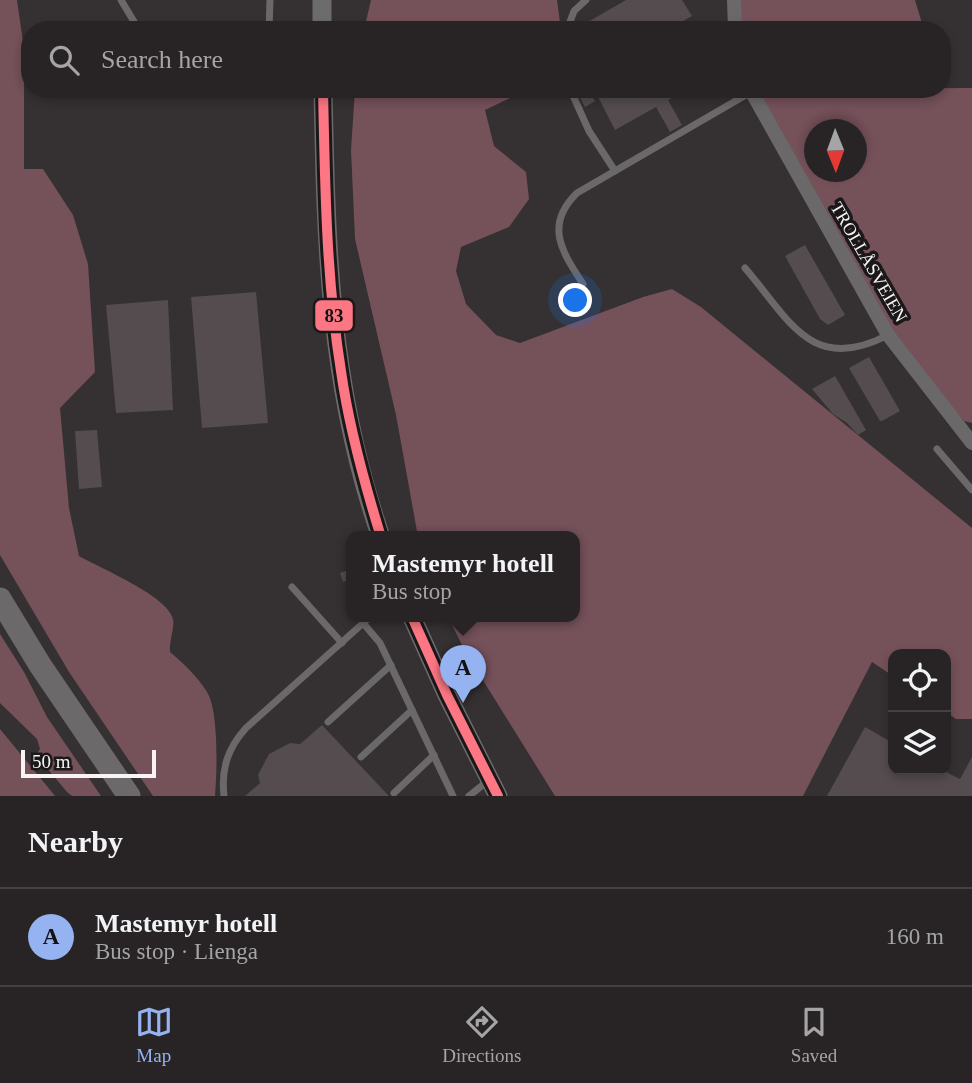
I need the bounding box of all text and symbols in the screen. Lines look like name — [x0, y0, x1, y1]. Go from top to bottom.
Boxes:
search box — [21, 21, 951, 98]
icon: search — [45, 41, 83, 79]
text: Search here — [101, 45, 223, 74]
north arrow — [804, 119, 867, 182]
street label: TROLLÅSVEIEN — [827, 199, 911, 325]
your location — [558, 283, 592, 317]
line badge: 83 — [314, 299, 354, 332]
text: 83 — [325, 305, 344, 326]
popup — [346, 531, 580, 622]
text: Mastemyr hotell — [372, 549, 554, 578]
text: Bus stop — [372, 579, 452, 604]
pin: A — [440, 645, 486, 703]
map controls — [888, 649, 951, 775]
button: locate — [888, 649, 951, 712]
button: layers — [888, 712, 951, 775]
scale bar — [21, 747, 156, 779]
text: 50 m — [32, 751, 71, 772]
text: Nearby — [28, 825, 123, 858]
text: Mastemyr hotell — [95, 909, 277, 938]
text: A — [43, 924, 59, 949]
text: 160 m — [886, 924, 944, 949]
text: Bus stop · Lienga — [95, 939, 258, 964]
tab: Map — [135, 1003, 173, 1067]
tab: Directions — [442, 1003, 521, 1067]
tab: Saved — [791, 1003, 837, 1067]

